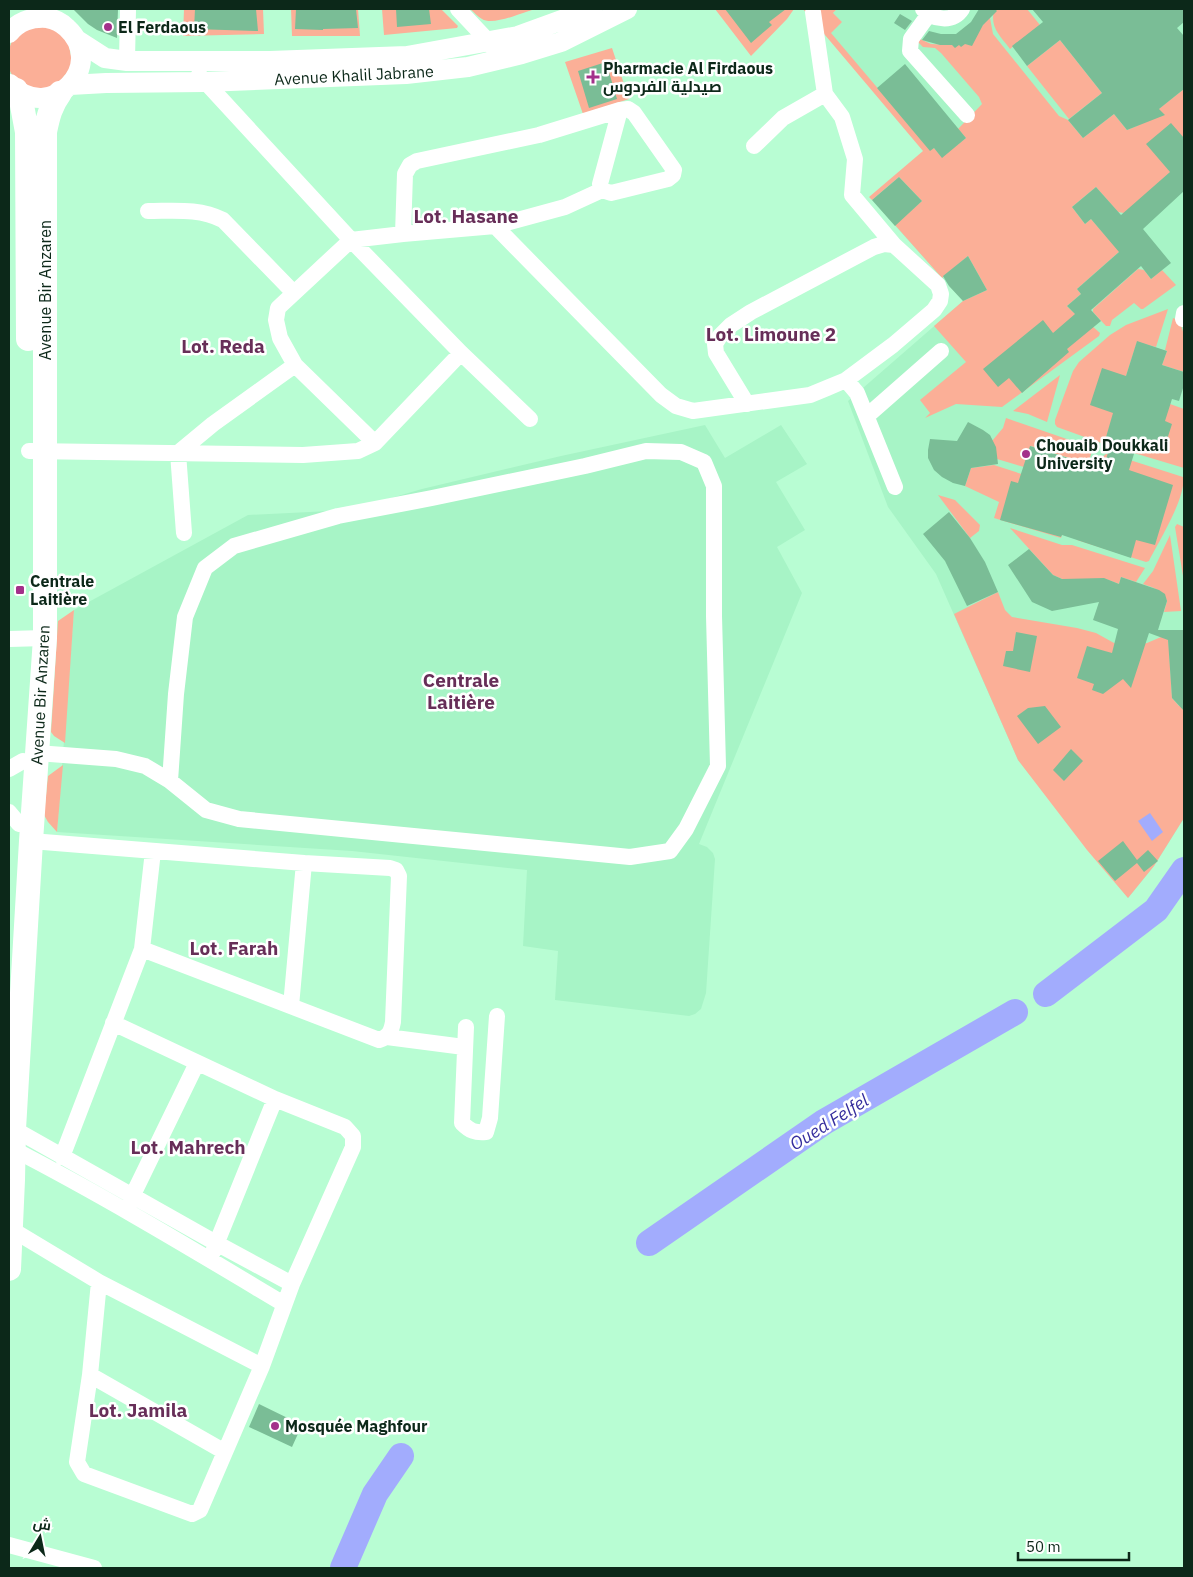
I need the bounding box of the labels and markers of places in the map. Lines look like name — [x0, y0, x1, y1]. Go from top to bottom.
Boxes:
place label: El Ferdaous — [118, 17, 206, 37]
marker: El Ferdaous — [102, 21, 114, 33]
place label: Pharmacie Al Firdaous صيدلية الفردوس — [603, 58, 773, 96]
marker: Pharmacie Al Firdaous صيدلية الفردوس — [587, 71, 599, 83]
place label: Chouaib Doukkali University — [1036, 435, 1168, 473]
marker: Chouaib Doukkali University — [1020, 448, 1032, 460]
place label: Centrale Laitière — [30, 571, 94, 609]
marker: Centrale Laitière — [14, 584, 26, 596]
place label: Mosquée Maghfour — [285, 1416, 428, 1436]
marker: Mosquée Maghfour — [269, 1420, 281, 1432]

